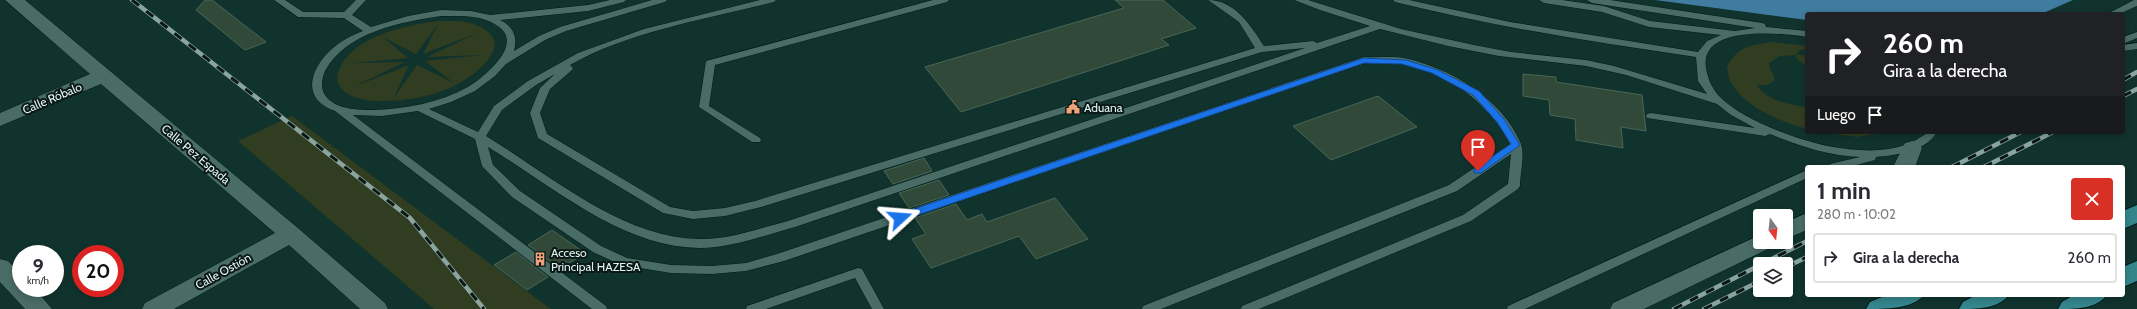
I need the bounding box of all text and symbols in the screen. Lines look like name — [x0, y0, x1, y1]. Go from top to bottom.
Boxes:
text: 260 m — [1883, 26, 1964, 60]
icon: right — [1817, 28, 1869, 80]
text: Gira a la derecha — [1883, 60, 2007, 82]
street label: Calle Róbalo — [20, 79, 84, 117]
public building icon: Aduana — [1065, 99, 1081, 115]
place label: Aduana — [1084, 100, 1123, 115]
icon: arrive — [1864, 104, 1886, 126]
text: Luego — [1817, 106, 1856, 124]
street label: Calle Pez Espada — [159, 121, 234, 187]
pin — [1461, 130, 1495, 171]
icon: arrive — [1467, 136, 1489, 158]
text: 1 min — [1817, 176, 1871, 205]
button: close — [2071, 178, 2113, 220]
position arrow — [879, 197, 921, 239]
text: 280 m · 10:02 — [1817, 206, 1896, 222]
north arrow — [1753, 209, 1793, 249]
map controls — [1753, 209, 1793, 297]
speed limit sign: 20 — [72, 245, 124, 297]
place label: Acceso Principal HAZESA — [551, 245, 641, 274]
icon: right — [1819, 247, 1841, 269]
street label: Calle Ostión — [192, 249, 254, 293]
text: Gira a la derecha — [1853, 249, 1959, 267]
text: 260 m — [2068, 249, 2111, 267]
building icon: Acceso Principal HAZESA — [532, 251, 548, 267]
text: 9 — [32, 254, 44, 278]
button: layers — [1753, 257, 1793, 297]
text: km/h — [27, 274, 49, 287]

